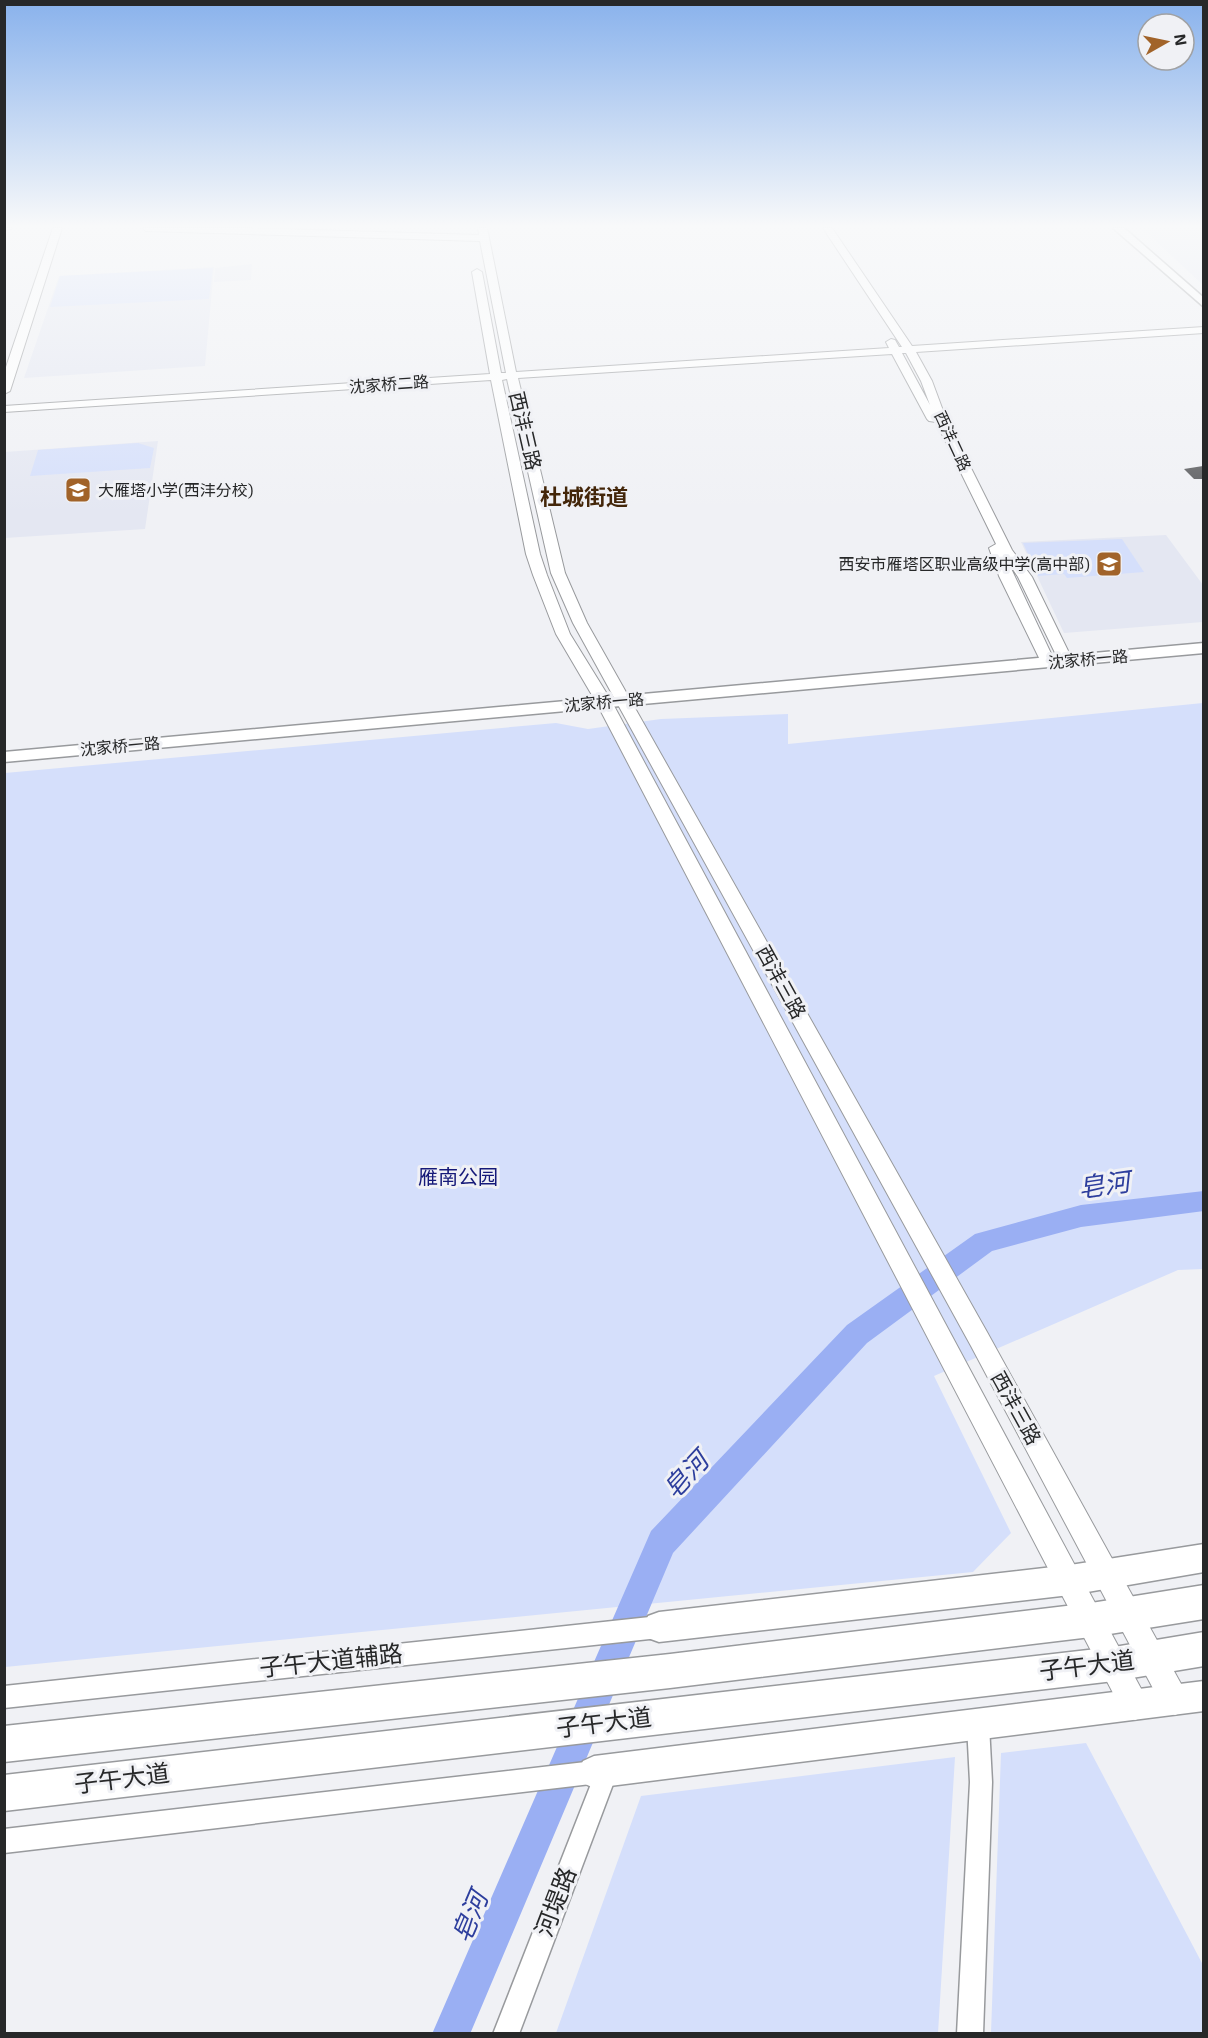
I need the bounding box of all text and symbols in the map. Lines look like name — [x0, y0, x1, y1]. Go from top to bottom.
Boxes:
north arrow — [1136, 12, 1196, 72]
text: N — [1171, 32, 1192, 47]
street label: 沈家桥二路 — [348, 371, 430, 396]
street label: 西沣三路 — [505, 389, 547, 472]
street label: 西沣二路 — [931, 408, 976, 474]
school or university icon: 大雁塔小学(西沣分校) — [63, 475, 93, 505]
place label: 大雁塔小学(西沣分校) — [98, 480, 254, 499]
district label: 杜城街道 — [540, 483, 628, 509]
school or university icon: 西安市雁塔区职业高级中学(高中部) — [1094, 549, 1124, 579]
place label: 西安市雁塔区职业高级中学(高中部) — [839, 554, 1090, 573]
street label: 沈家桥一路 — [1047, 646, 1129, 671]
street label: 沈家桥一路 — [563, 689, 645, 714]
street label: 沈家桥一路 — [79, 733, 161, 758]
street label: 西沣三路 — [752, 941, 812, 1022]
park label: 雁南公园 — [418, 1164, 498, 1188]
water label: 皂河 — [1076, 1164, 1137, 1202]
street label: 西沣三路 — [987, 1367, 1047, 1448]
water label: 皂河 — [656, 1441, 717, 1504]
street label: 子午大道辅路 — [258, 1638, 404, 1681]
street label: 子午大道 — [1037, 1644, 1136, 1685]
street label: 子午大道 — [554, 1701, 653, 1742]
street label: 子午大道 — [72, 1757, 171, 1798]
street label: 河堤路 — [528, 1863, 581, 1940]
water label: 皂河 — [444, 1882, 495, 1946]

